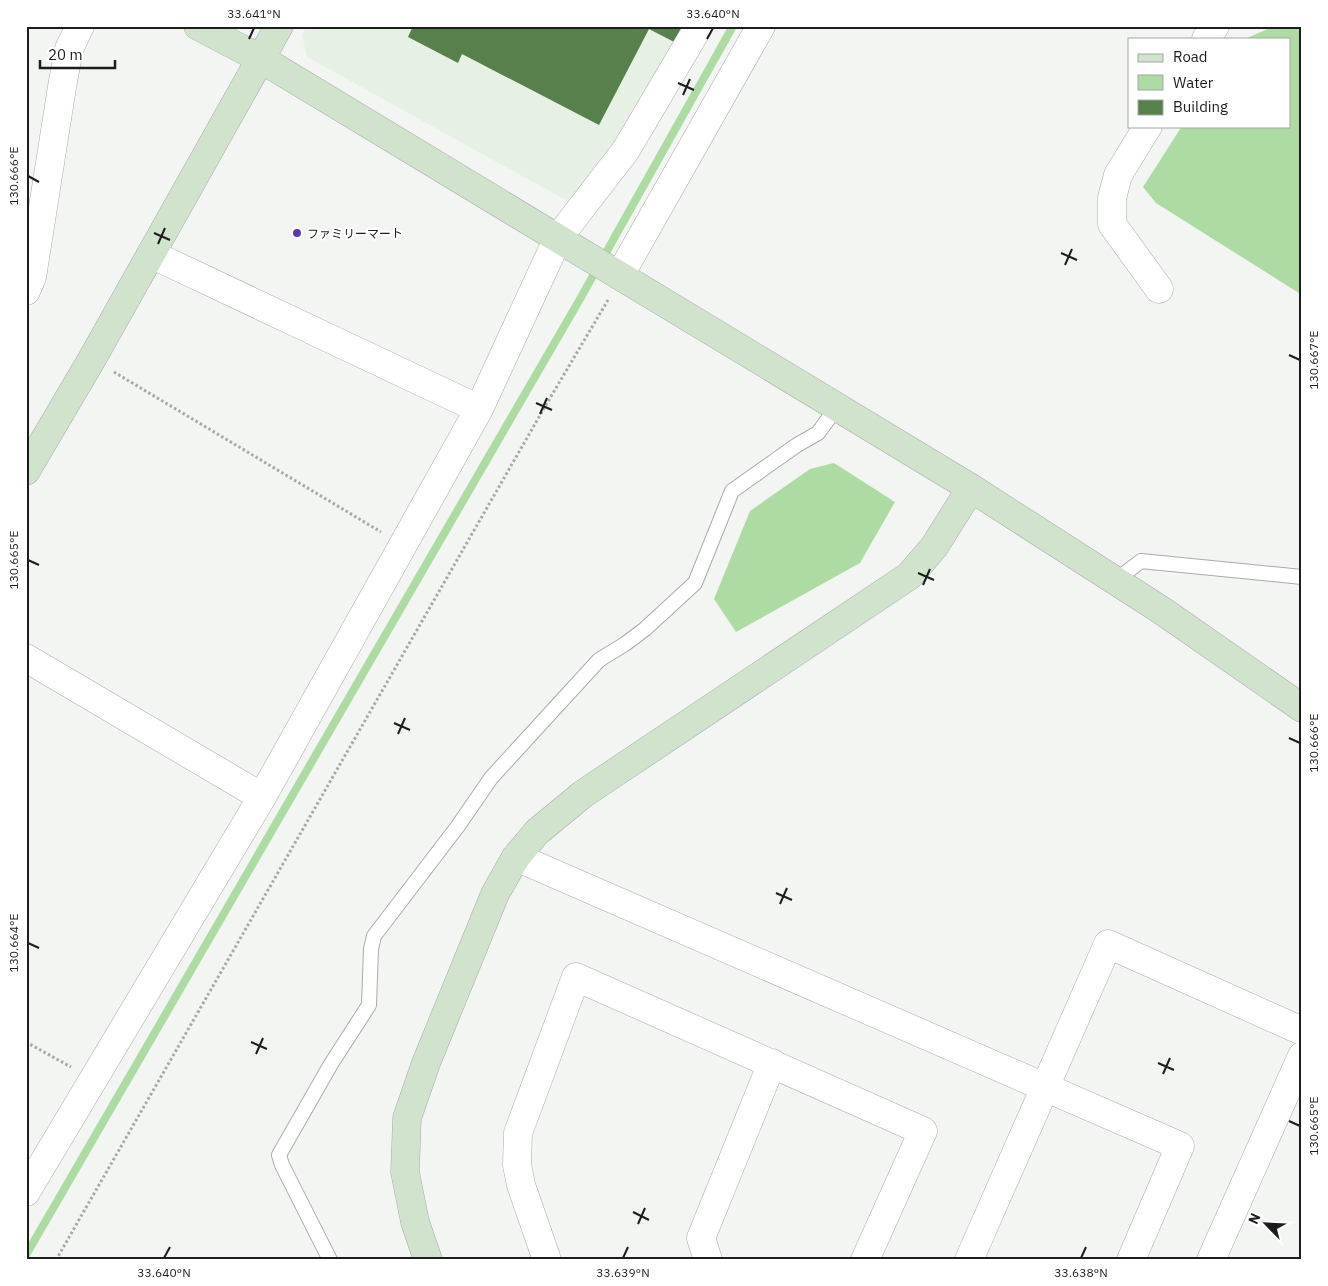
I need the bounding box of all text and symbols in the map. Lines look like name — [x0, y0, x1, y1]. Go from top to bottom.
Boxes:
text: 33.641°N — [227, 6, 281, 21]
text: 33.640°N — [686, 6, 740, 21]
scale bar — [40, 38, 115, 70]
legend — [1128, 38, 1290, 128]
text: 20 m — [48, 45, 83, 64]
text: Road — [1173, 47, 1208, 66]
text: Water — [1173, 73, 1214, 92]
text: Building — [1173, 97, 1228, 116]
text: 130.666°E — [6, 146, 21, 206]
place label: ファミリーマート — [307, 226, 403, 241]
marker: ファミリーマート — [291, 227, 303, 239]
text: 130.667°E — [1306, 330, 1321, 390]
text: 130.665°E — [6, 530, 21, 590]
text: 130.666°E — [1306, 713, 1321, 773]
text: 130.664°E — [6, 913, 21, 973]
text: 130.665°E — [1306, 1096, 1321, 1156]
north arrow — [1240, 1198, 1290, 1248]
text: N — [1244, 1210, 1264, 1227]
text: 33.640°N — [137, 1265, 191, 1280]
text: 33.639°N — [596, 1265, 650, 1280]
text: 33.638°N — [1054, 1265, 1108, 1280]

